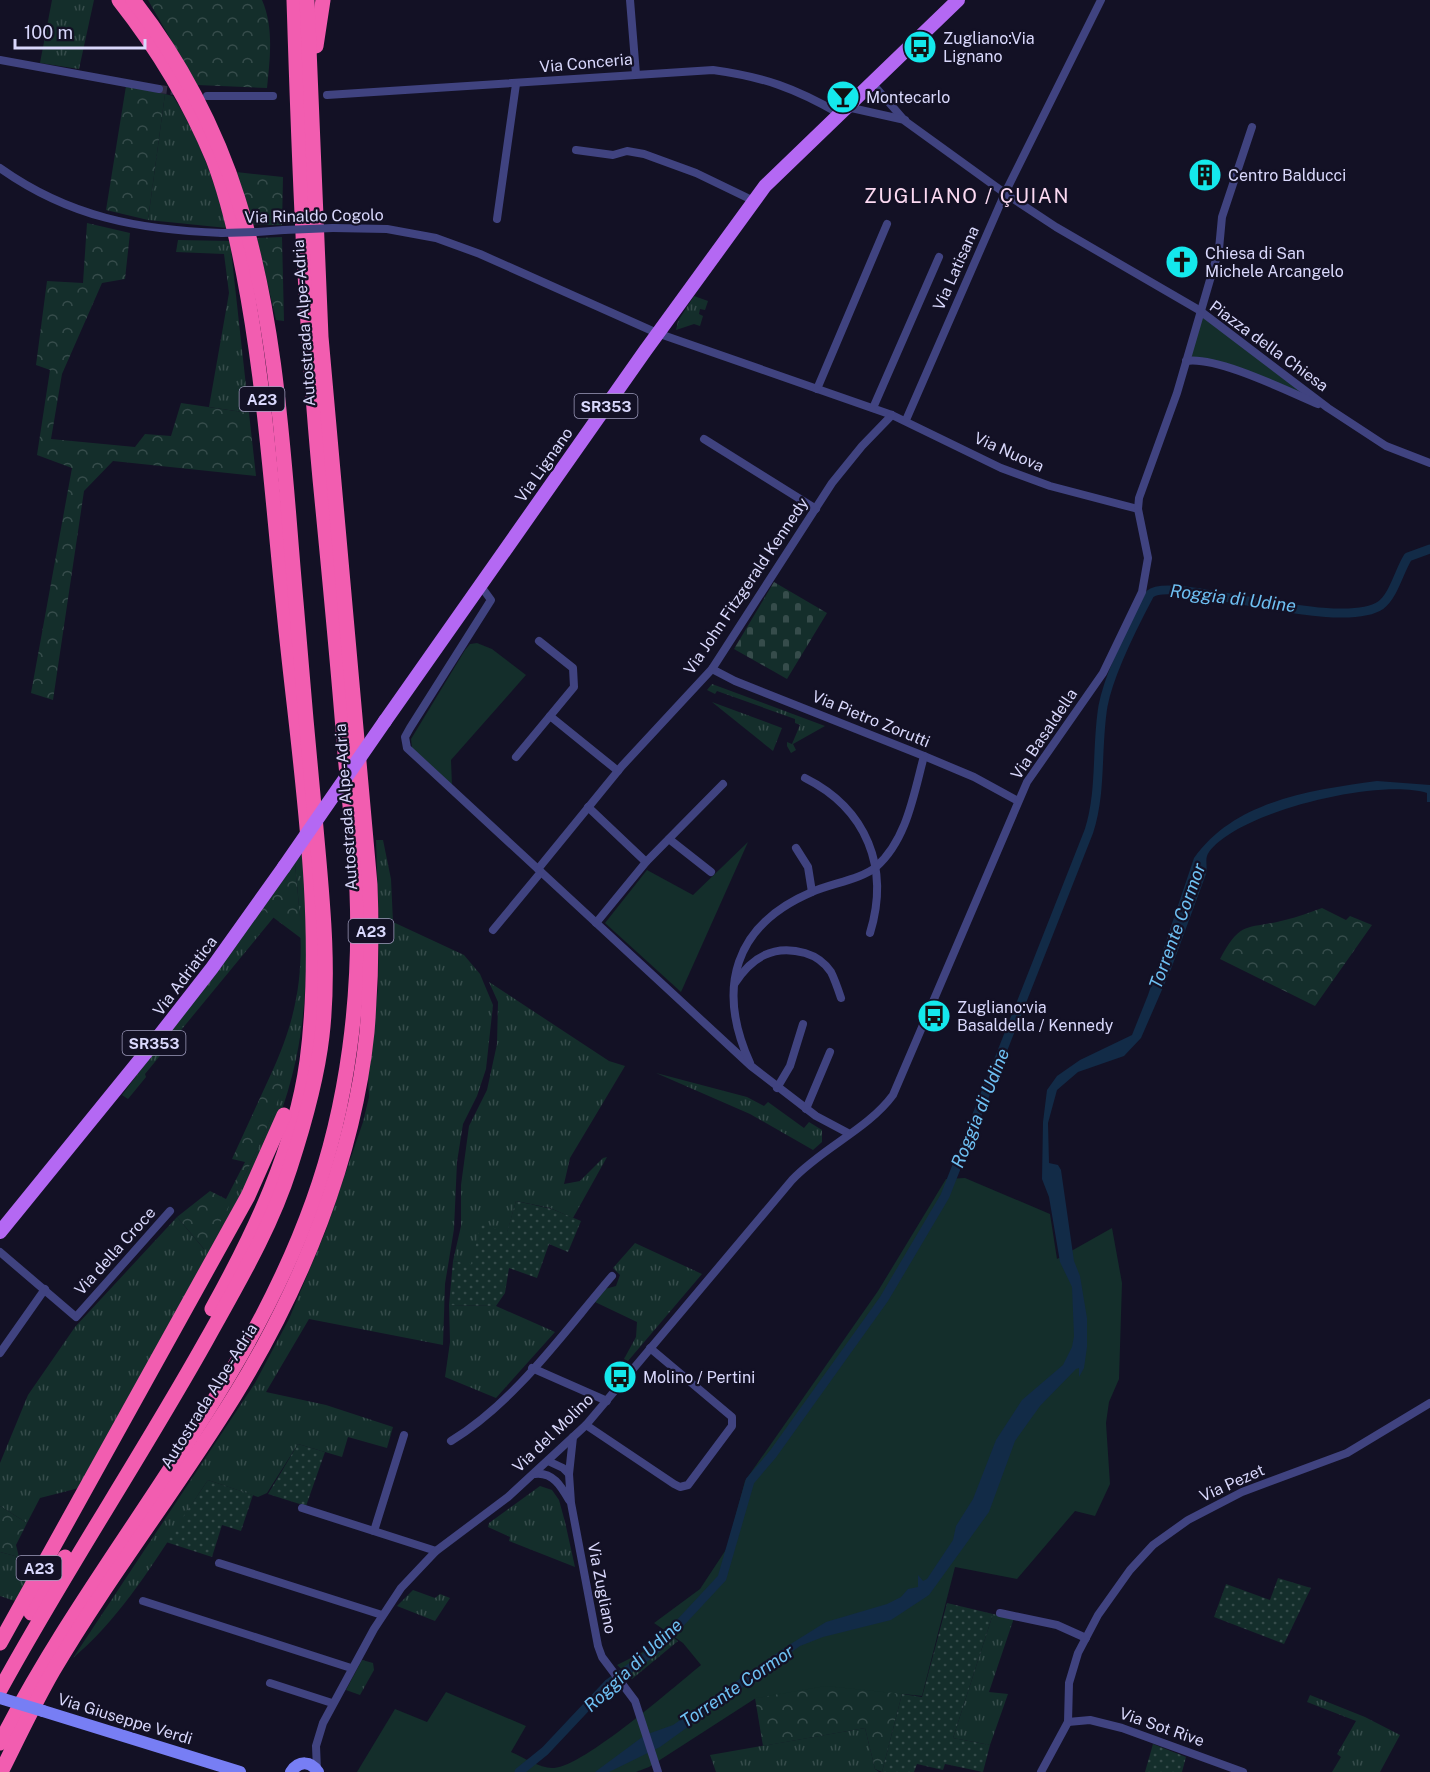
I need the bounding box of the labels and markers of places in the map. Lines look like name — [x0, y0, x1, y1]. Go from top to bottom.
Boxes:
bus stop icon: Zugliano:Via Lignano — [902, 29, 938, 65]
place label: Zugliano:Via Lignano — [943, 29, 1035, 66]
bar icon: Montecarlo — [825, 79, 861, 115]
place label: Montecarlo — [866, 88, 950, 107]
building icon: Centro Balducci — [1187, 157, 1223, 193]
place label: Centro Balducci — [1228, 166, 1346, 185]
church icon: Chiesa di San Michele Arcangelo — [1164, 244, 1200, 280]
place label: Chiesa di San Michele Arcangelo — [1205, 244, 1344, 281]
bus stop icon: Zugliano:via Basaldella / Kennedy — [916, 998, 952, 1034]
place label: Zugliano:via Basaldella / Kennedy — [957, 998, 1114, 1035]
bus stop icon: Molino / Pertini — [602, 1359, 638, 1395]
place label: Molino / Pertini — [643, 1368, 755, 1387]

